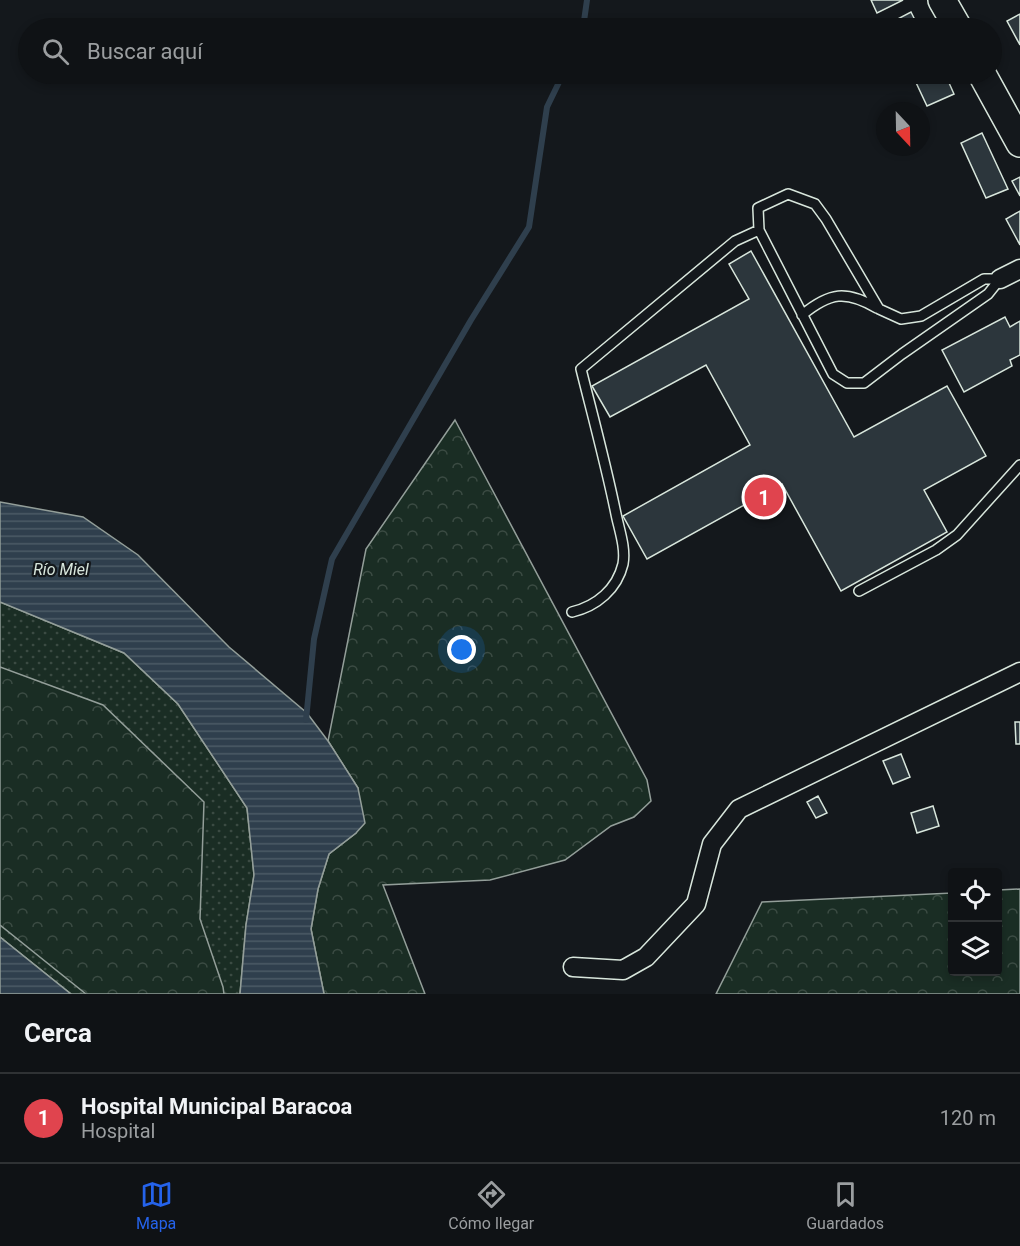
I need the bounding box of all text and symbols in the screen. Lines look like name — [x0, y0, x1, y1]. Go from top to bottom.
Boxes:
search box — [18, 18, 1002, 84]
icon: search — [39, 35, 72, 68]
text: Buscar aquí — [87, 39, 203, 64]
north arrow — [876, 102, 930, 156]
pin: 1 — [744, 474, 783, 520]
water label: Río Miel — [33, 560, 89, 579]
your location — [447, 635, 476, 664]
map controls — [948, 868, 1002, 976]
button: locate — [948, 868, 1002, 922]
button: layers — [948, 922, 1002, 976]
text: Cerca — [24, 1018, 92, 1048]
text: Hospital Municipal Baracoa — [81, 1094, 352, 1119]
text: 1 — [38, 1106, 49, 1130]
text: 120 m — [940, 1106, 996, 1130]
text: Hospital — [81, 1119, 155, 1143]
tab: Mapa — [136, 1178, 176, 1233]
tab: Cómo llegar — [448, 1178, 534, 1233]
tab: Guardados — [806, 1178, 884, 1233]

